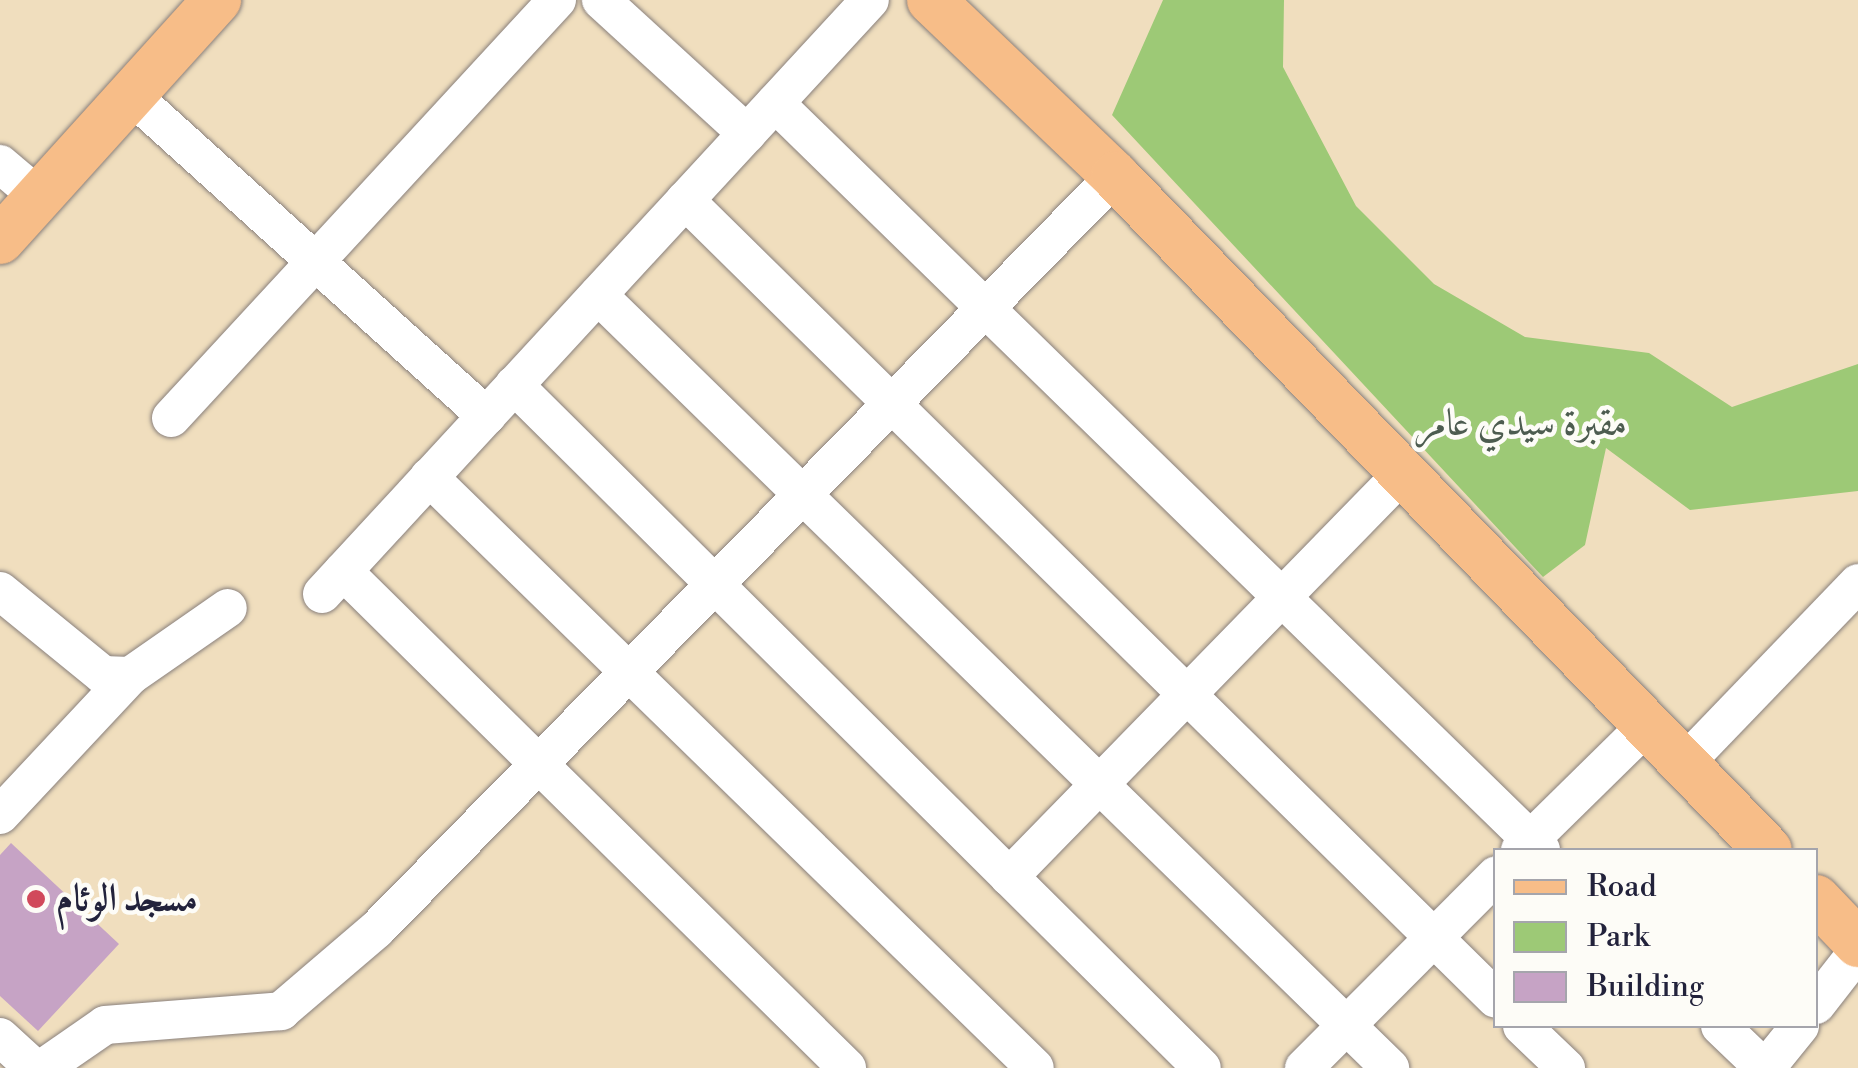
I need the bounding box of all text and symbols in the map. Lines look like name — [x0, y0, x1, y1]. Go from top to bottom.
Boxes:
park label: مقبرة سيدي عامر — [1415, 401, 1627, 447]
legend — [1493, 848, 1818, 1028]
text: Road — [1587, 868, 1657, 906]
place label: مسجد الوئام — [56, 876, 198, 922]
marker: مسجد الوئام — [25, 888, 47, 910]
text: Park — [1587, 918, 1649, 956]
text: Building — [1587, 968, 1704, 1006]

